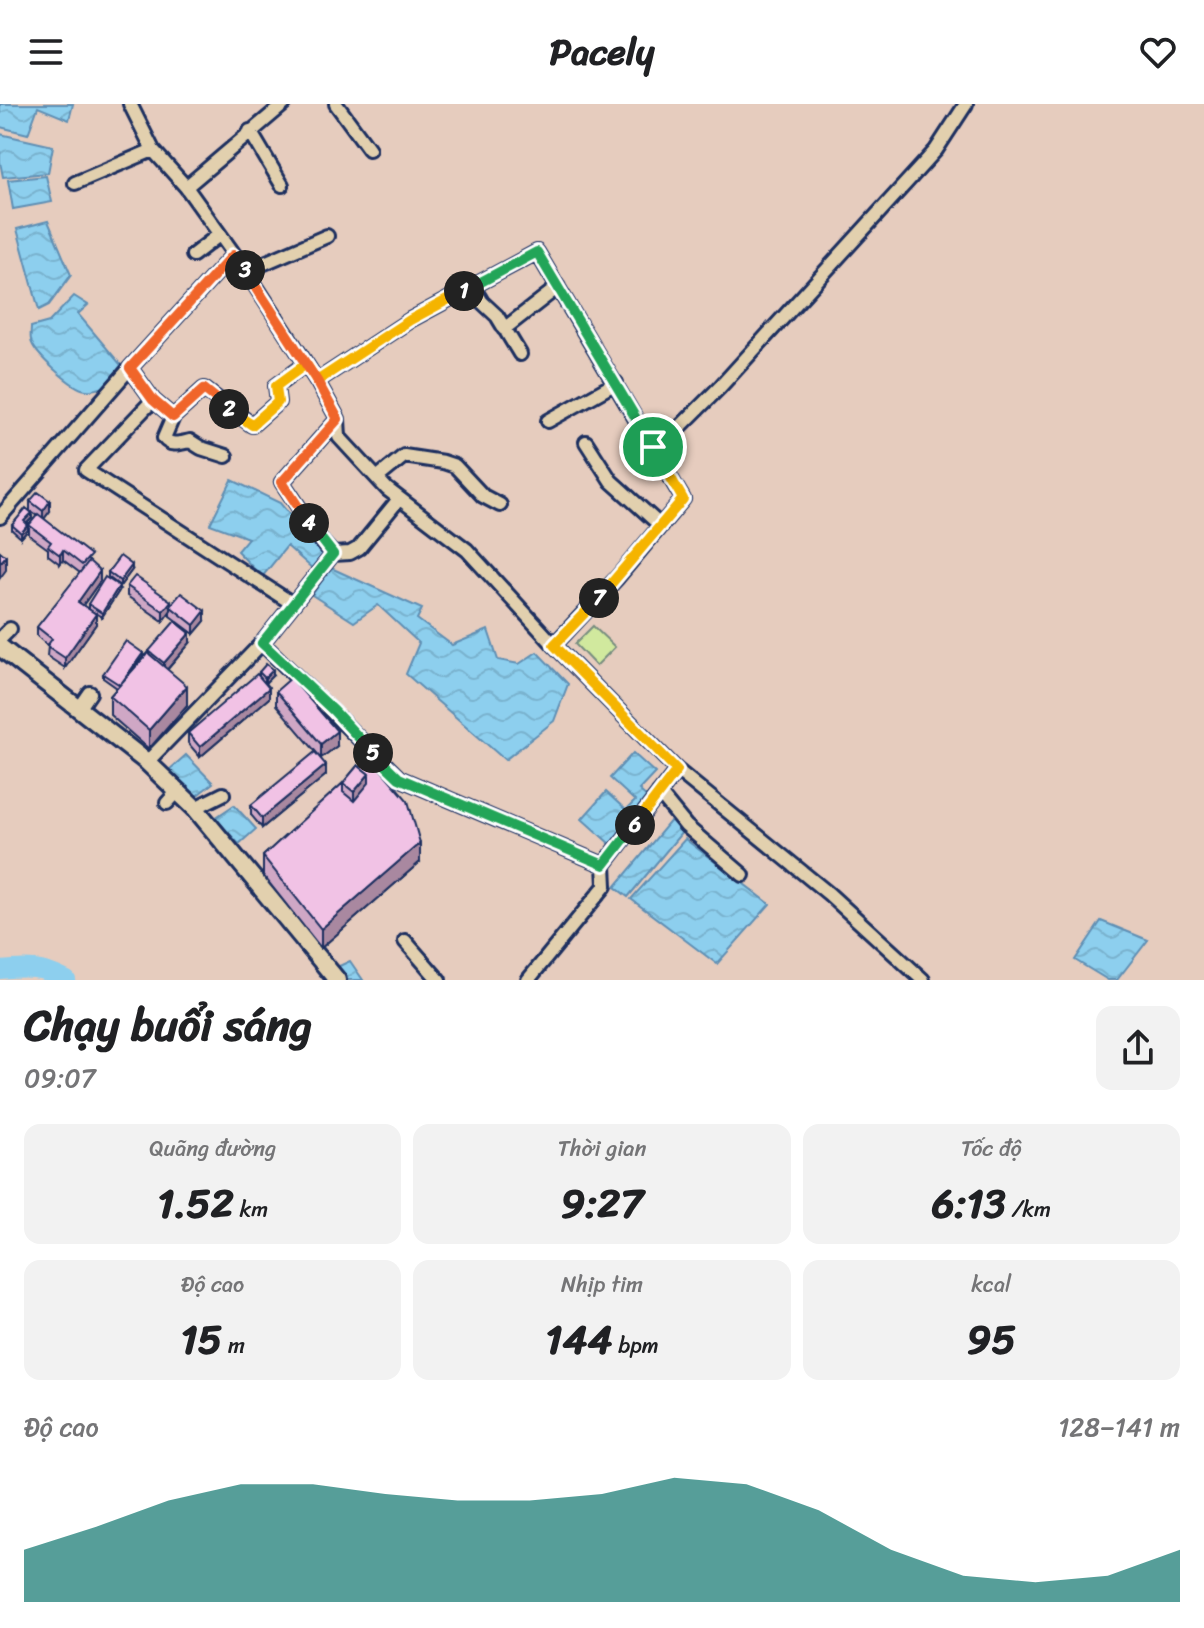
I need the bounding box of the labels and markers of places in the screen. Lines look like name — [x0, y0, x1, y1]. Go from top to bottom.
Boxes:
pin: 3 — [225, 250, 265, 290]
pin: 1 — [444, 271, 484, 311]
pin: 2 — [209, 389, 249, 429]
pin — [619, 413, 687, 481]
pin: 4 — [289, 503, 329, 543]
pin: 7 — [579, 578, 619, 618]
pin: 5 — [353, 733, 393, 773]
pin: 6 — [615, 805, 655, 845]

